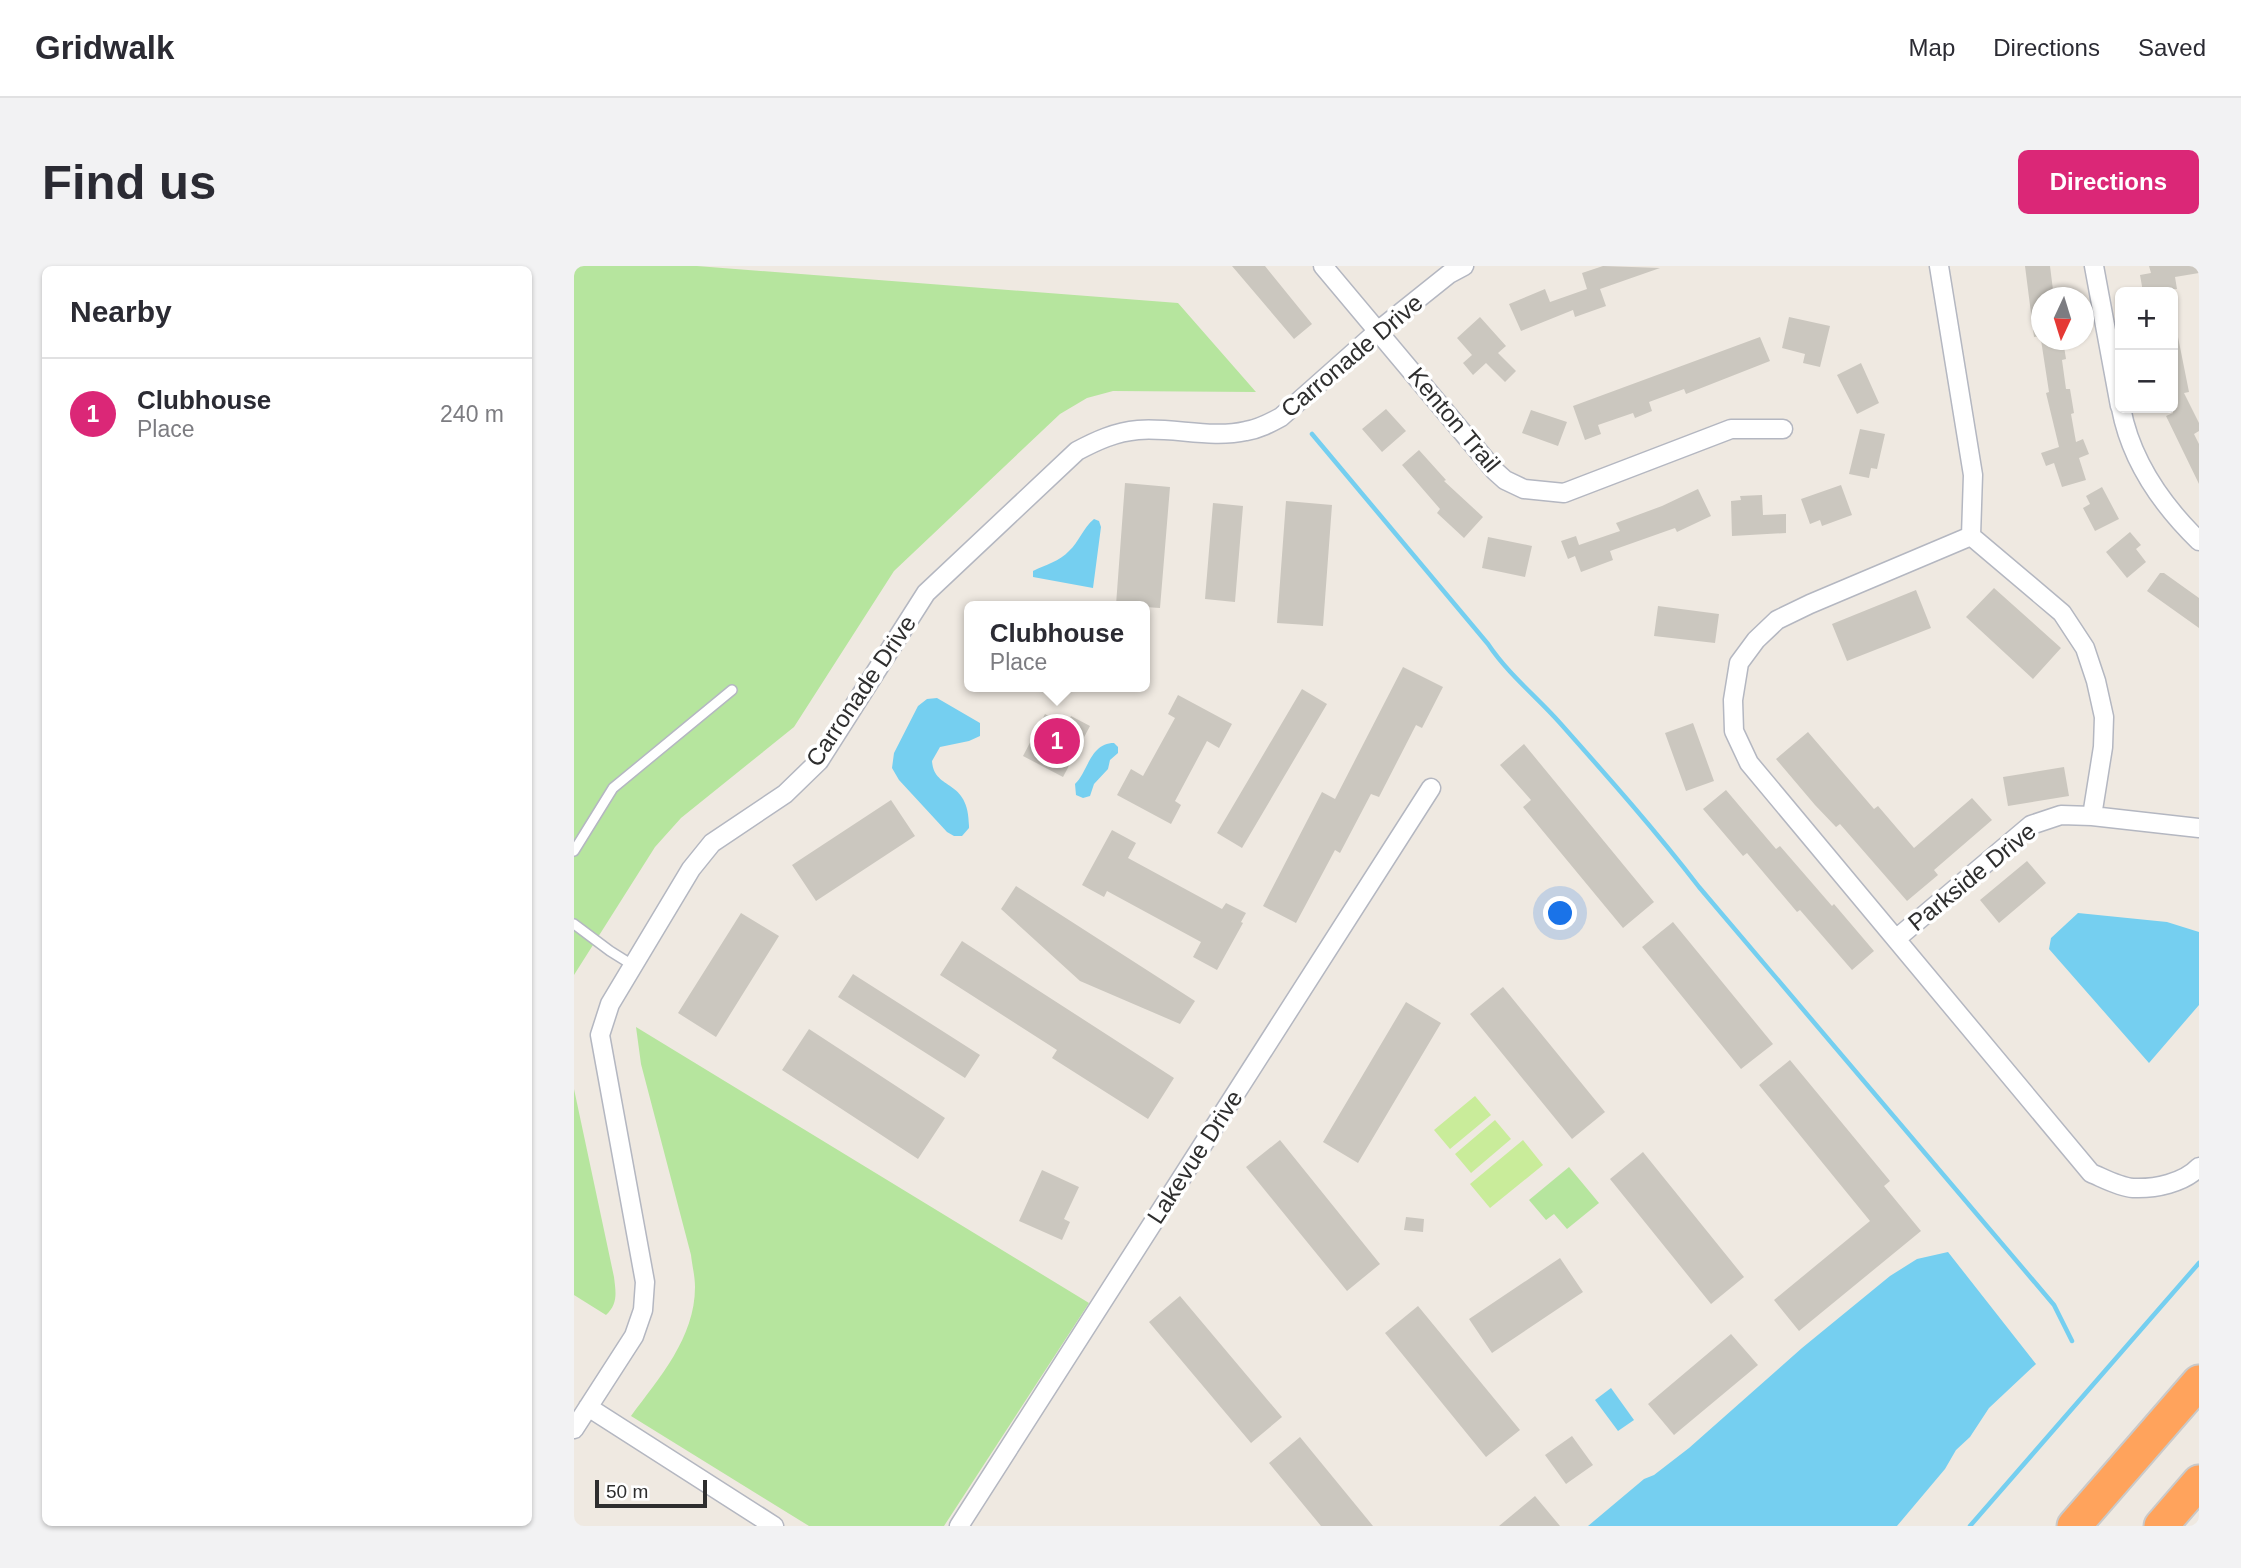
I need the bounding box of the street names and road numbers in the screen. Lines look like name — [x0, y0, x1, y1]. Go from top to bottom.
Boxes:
street label: Carronade Drive — [1276, 289, 1428, 423]
street label: Kenton Trail — [1403, 362, 1506, 477]
street label: Carronade Drive — [800, 610, 921, 771]
street label: Parkside Drive — [1903, 817, 2041, 936]
street label: Lakevue Drive — [1141, 1085, 1248, 1228]

